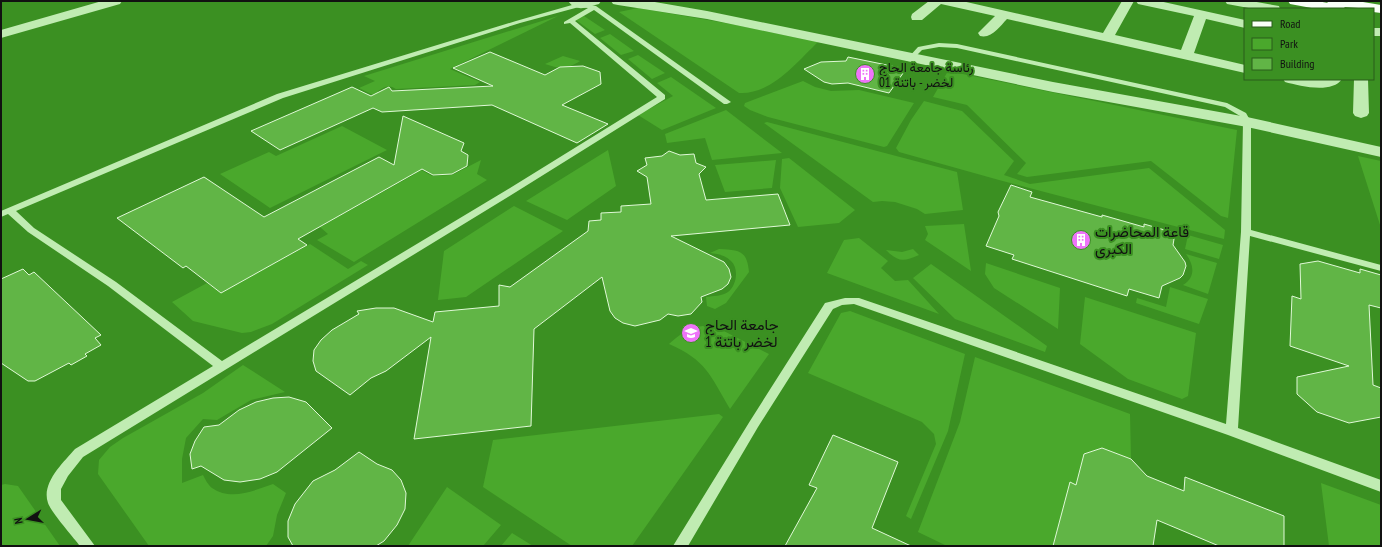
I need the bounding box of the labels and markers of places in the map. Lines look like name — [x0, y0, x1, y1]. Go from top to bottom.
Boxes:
place label: رئاسة جامعة الحاج لخضر - باتنة 01 — [879, 59, 973, 91]
building icon: رئاسة جامعة الحاج لخضر - باتنة 01 — [854, 63, 876, 85]
place label: قاعة المحاضرات الكبرى — [1095, 222, 1189, 259]
building icon: قاعة المحاضرات الكبرى — [1070, 229, 1092, 251]
place label: جامعة الحاج لخضر باتنة 1 — [705, 315, 779, 351]
school or university icon: جامعة الحاج لخضر باتنة 1 — [680, 322, 702, 344]

